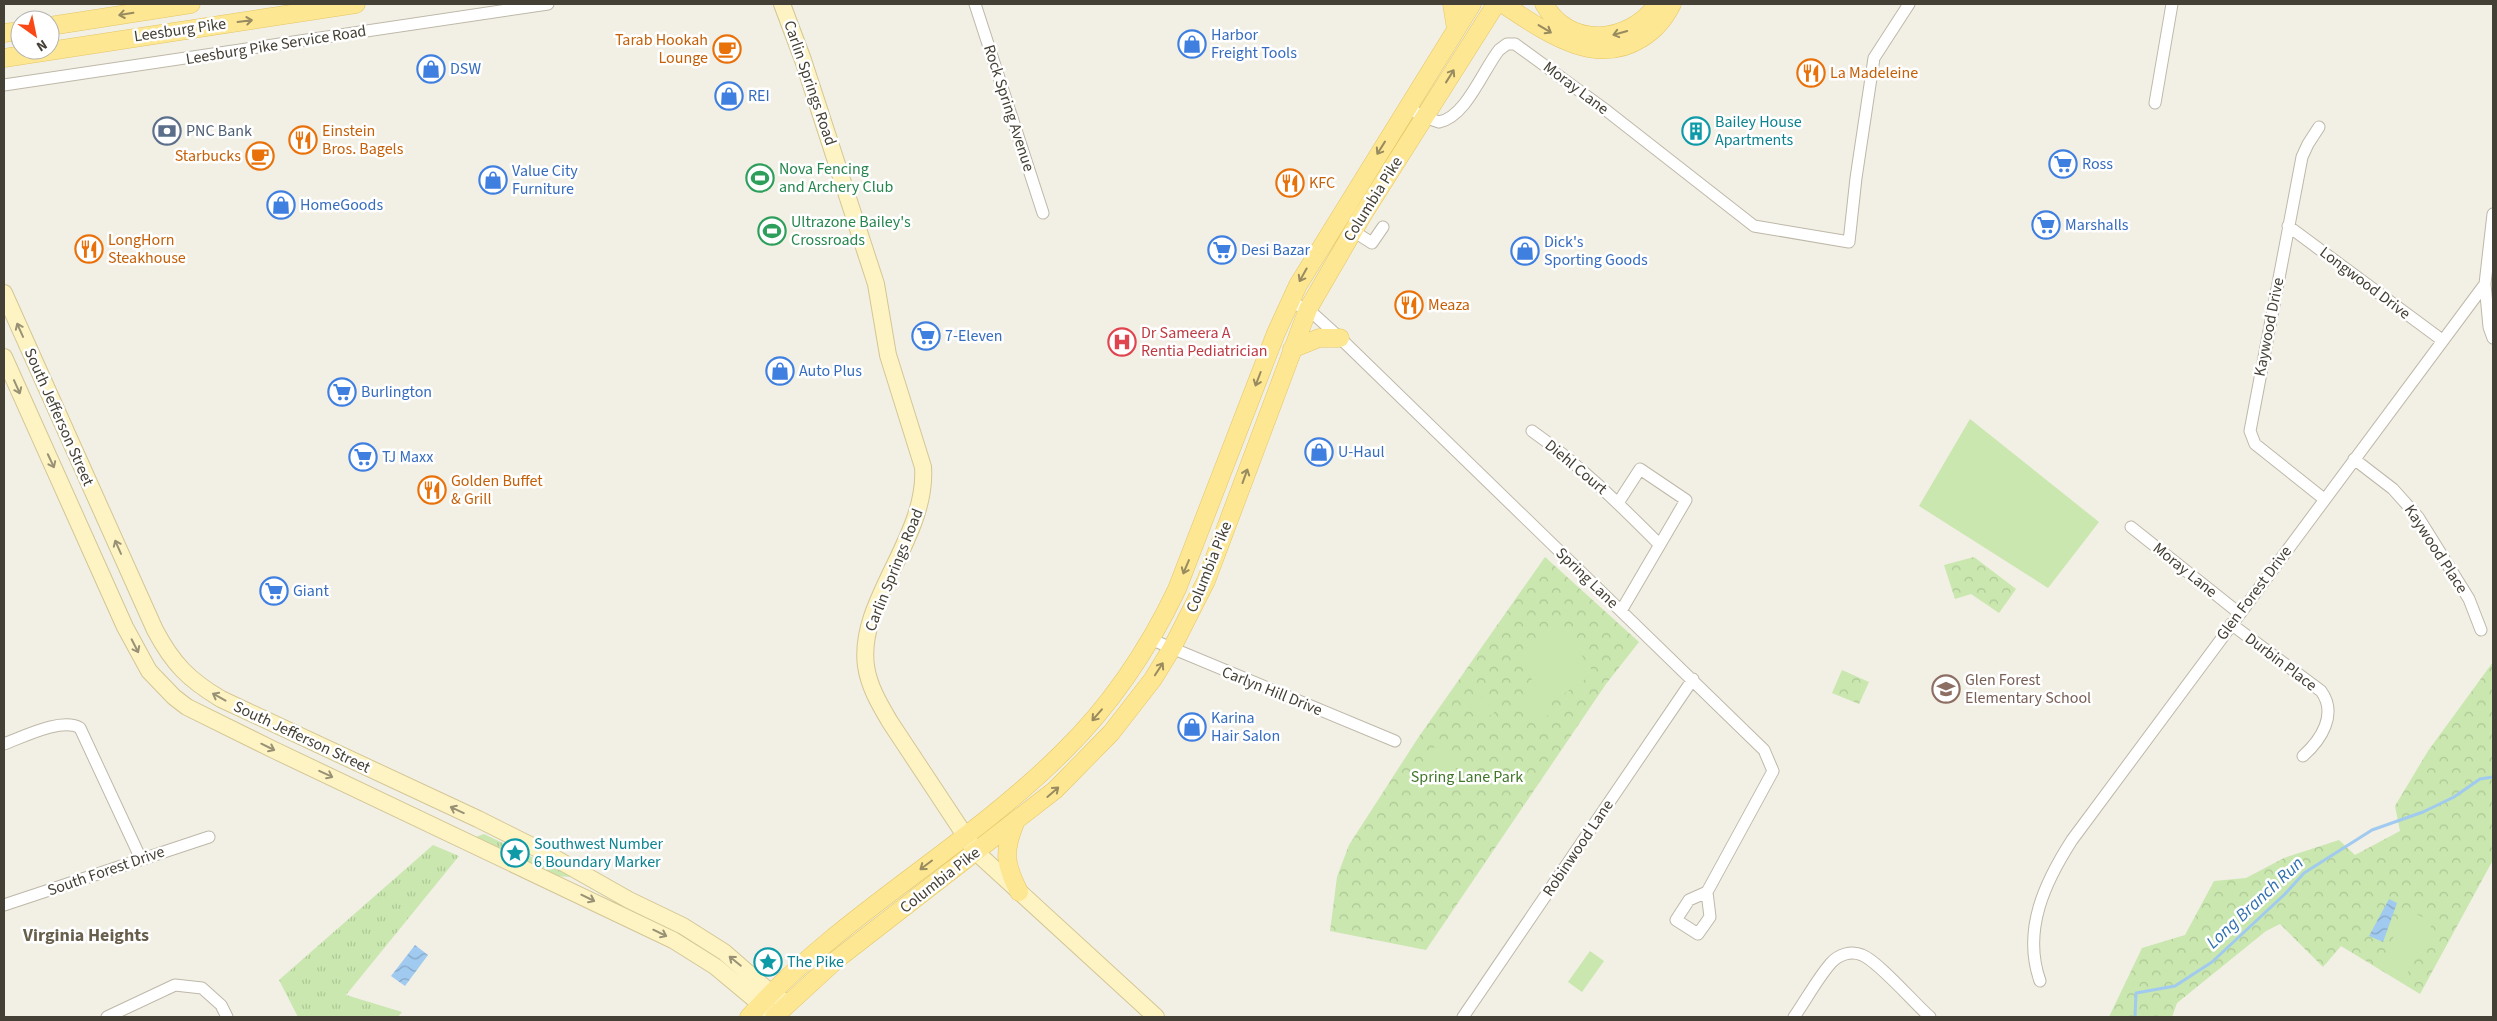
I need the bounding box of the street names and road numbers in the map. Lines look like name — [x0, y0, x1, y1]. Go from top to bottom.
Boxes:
street label: Leesburg Pike — [132, 13, 228, 47]
street label: Carlin Springs Road — [778, 18, 842, 148]
street label: Leesburg Pike Service Road — [184, 20, 368, 70]
street label: Rock Spring Avenue — [978, 42, 1040, 174]
street label: Moray Lane — [1539, 56, 1613, 120]
street label: Columbia Pike — [1338, 152, 1408, 246]
street label: Longwood Drive — [2315, 242, 2415, 324]
street label: Kaywood Drive — [2249, 276, 2289, 378]
street label: South Jefferson Street — [19, 345, 100, 490]
street label: Diehl Court — [1540, 434, 1612, 500]
street label: Kaywood Place — [2399, 500, 2473, 598]
street label: Carlin Springs Road — [859, 505, 929, 635]
street label: Columbia Pike — [1181, 518, 1237, 616]
street label: Moray Lane — [2148, 537, 2222, 603]
street label: Glen Forest Drive — [2211, 541, 2297, 645]
street label: Spring Lane — [1551, 542, 1623, 614]
street label: Durbin Place — [2240, 628, 2322, 696]
street label: Carlyn Hill Drive — [1218, 661, 1326, 721]
street label: South Jefferson Street — [230, 696, 375, 779]
street label: Robinwood Lane — [1537, 795, 1619, 901]
street label: South Forest Drive — [44, 841, 168, 901]
street label: Columbia Pike — [895, 842, 985, 918]

